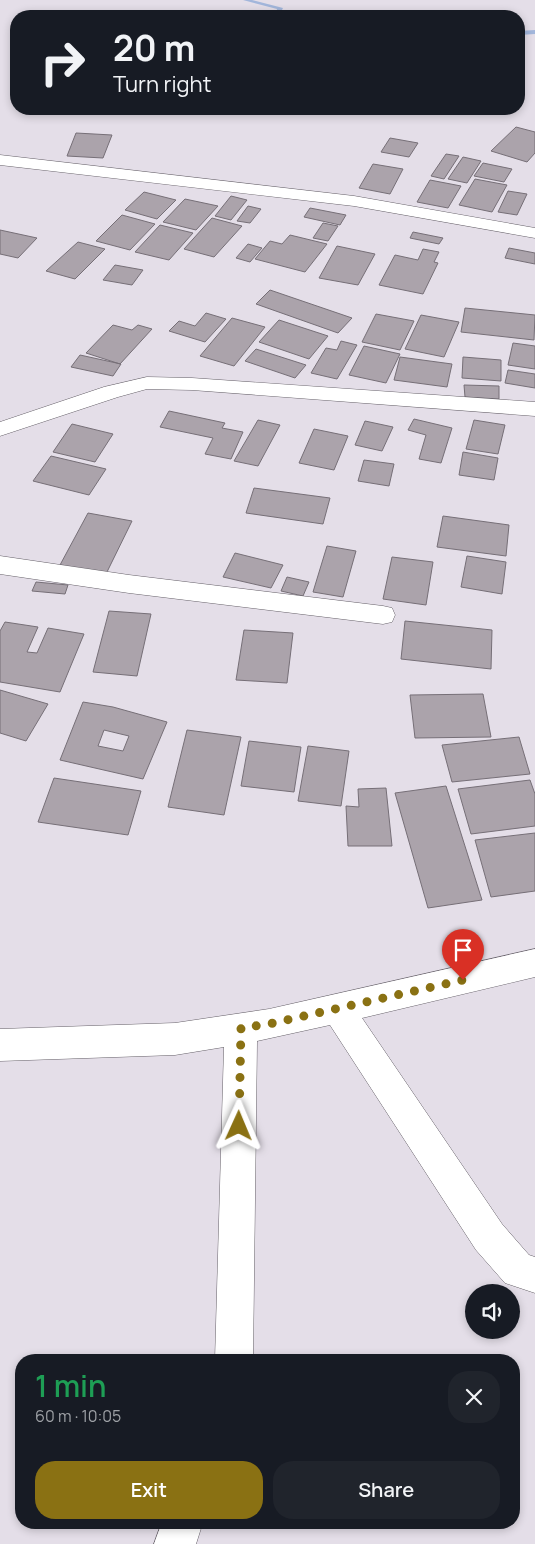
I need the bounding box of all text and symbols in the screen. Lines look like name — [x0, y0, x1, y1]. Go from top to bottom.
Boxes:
text: 20 m — [113, 24, 195, 72]
icon: right — [30, 30, 95, 95]
text: Turn right — [113, 69, 211, 99]
pin — [442, 929, 484, 980]
icon: arrive — [449, 936, 477, 964]
position arrow — [212, 1099, 264, 1151]
map controls — [465, 1284, 520, 1339]
button: sound — [465, 1284, 520, 1339]
text: 1 min — [35, 1365, 107, 1406]
button: close — [448, 1371, 500, 1423]
text: 60 m · 10:05 — [35, 1405, 121, 1427]
button: Exit — [35, 1461, 263, 1519]
button: Share — [273, 1461, 500, 1519]

